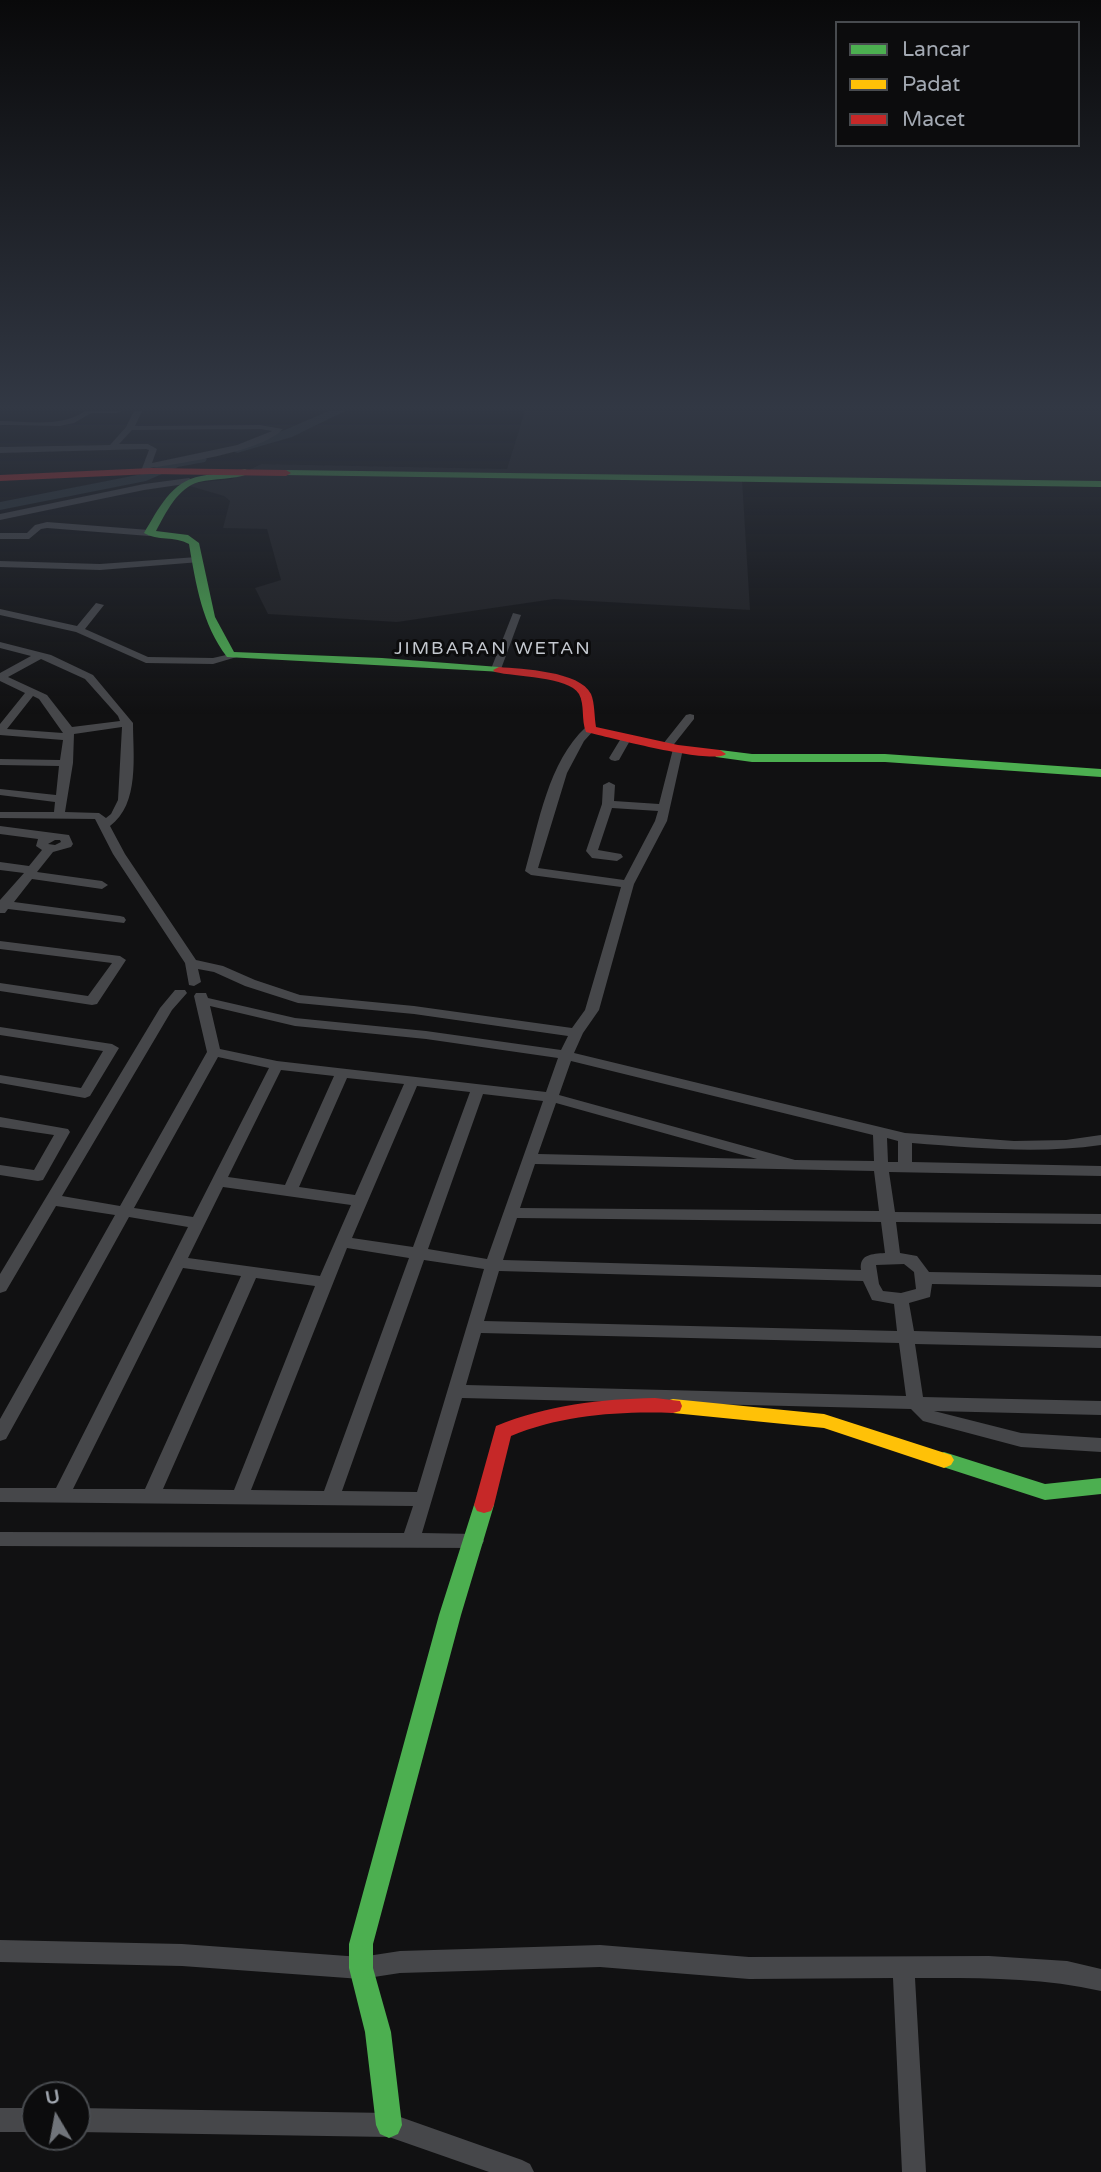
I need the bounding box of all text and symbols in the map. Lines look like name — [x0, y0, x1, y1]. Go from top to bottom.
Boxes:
legend — [835, 21, 1080, 147]
text: Lancar — [902, 37, 970, 62]
text: Padat — [902, 72, 960, 97]
text: Macet — [902, 107, 965, 132]
district label: JIMBARAN WETAN — [396, 638, 590, 660]
north arrow — [21, 2081, 91, 2151]
text: U — [44, 2085, 62, 2109]

